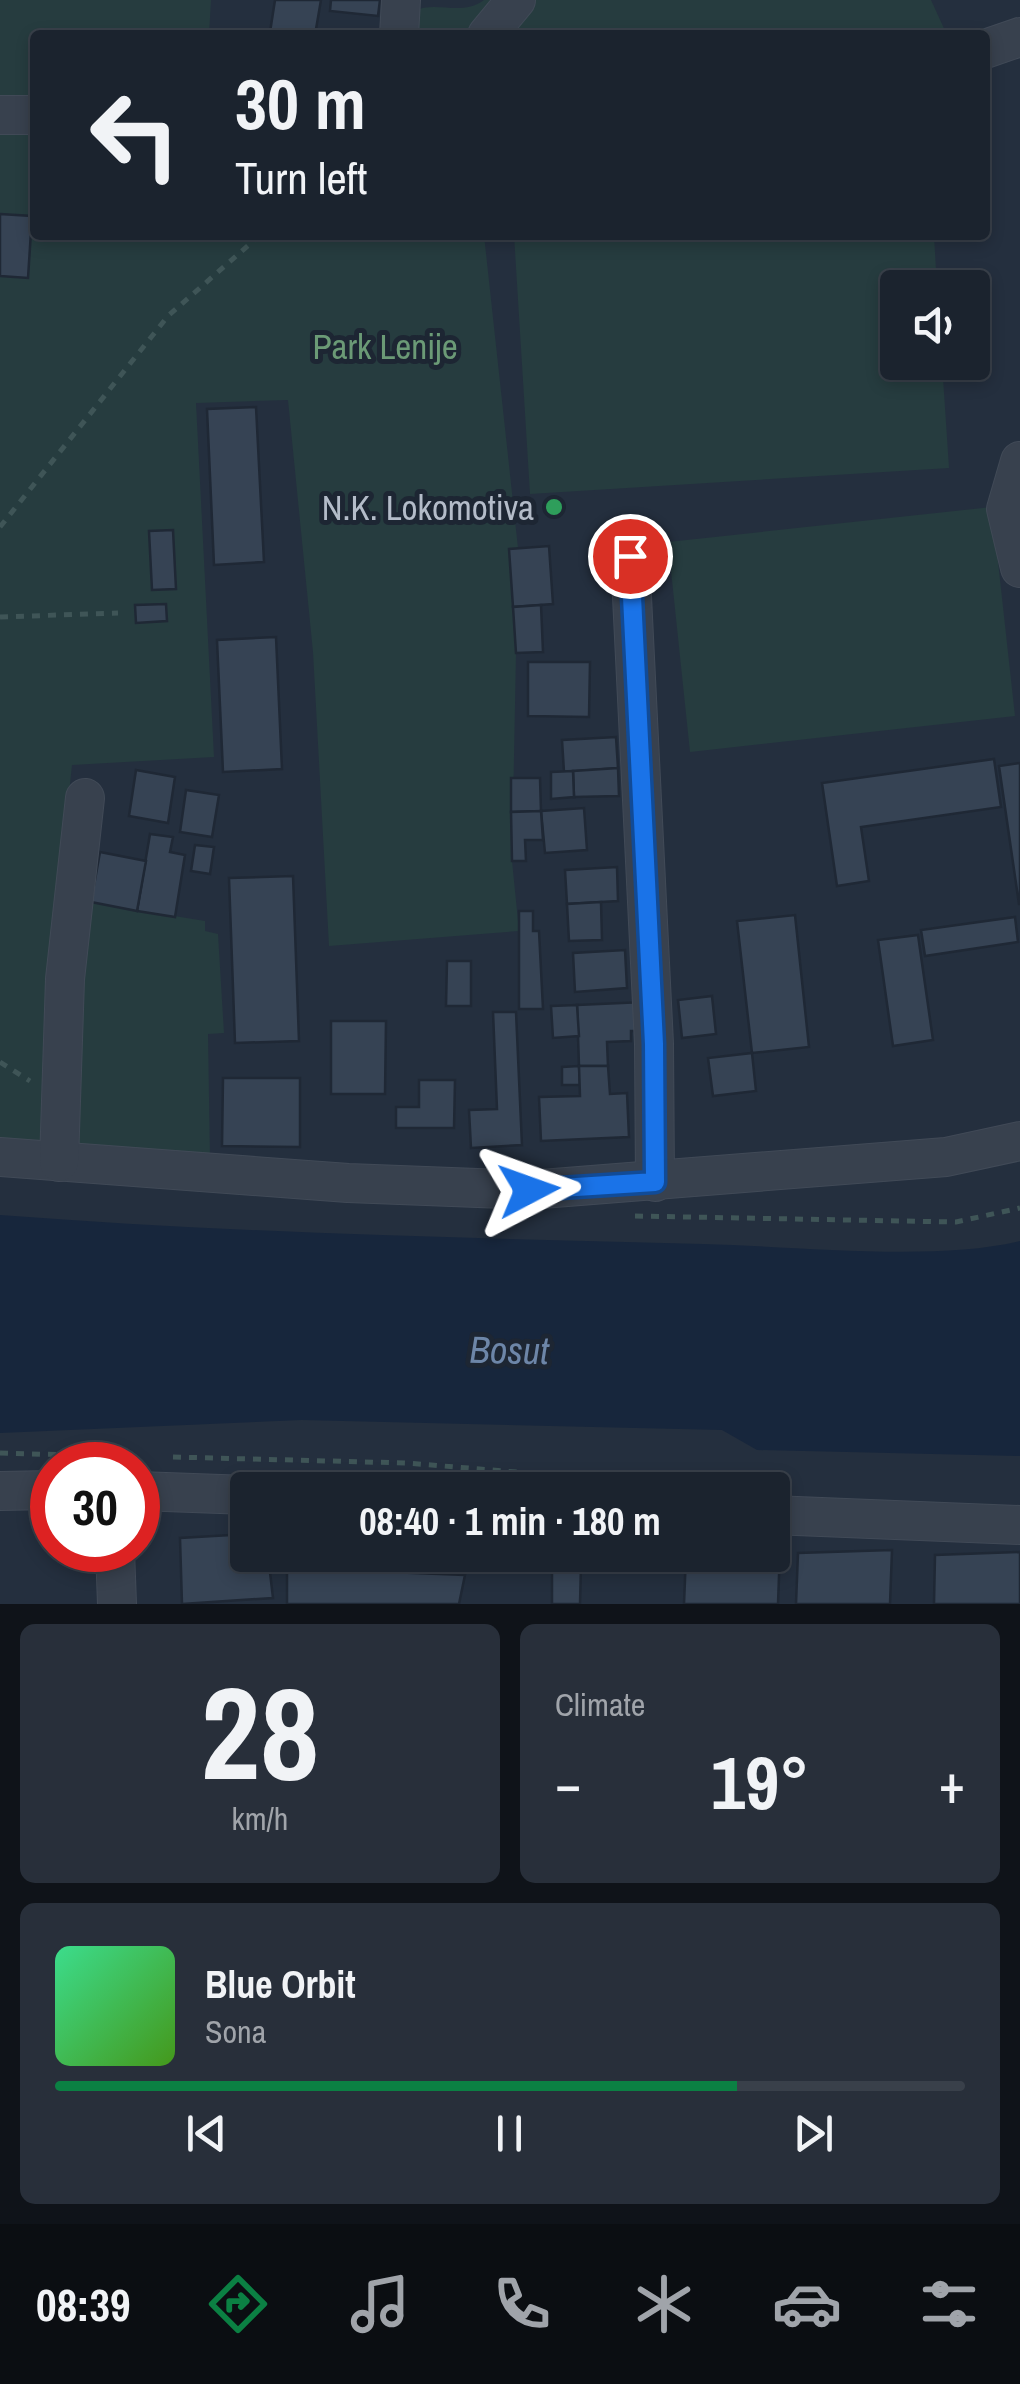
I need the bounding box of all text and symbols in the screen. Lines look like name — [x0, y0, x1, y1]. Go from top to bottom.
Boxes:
text: 30 m — [235, 57, 366, 151]
icon: left — [70, 70, 200, 200]
text: Turn left — [235, 147, 367, 208]
map controls — [880, 270, 990, 380]
button: sound — [880, 270, 990, 380]
park label: Park Lenije — [312, 323, 458, 370]
place label: N.K. Lokomotiva — [322, 484, 534, 531]
marker: N.K. Lokomotiva — [543, 496, 565, 518]
pin — [588, 514, 673, 599]
icon: arrive — [603, 529, 658, 584]
position arrow — [477, 1138, 581, 1242]
water label: Bosut — [469, 1324, 551, 1376]
speed limit sign: 30 — [30, 1442, 160, 1572]
text: 08:40 · 1 min · 180 m — [359, 1496, 661, 1547]
text: 28 — [201, 1644, 319, 1820]
text: Climate — [555, 1683, 645, 1726]
text: 19° — [711, 1731, 809, 1832]
text: − — [555, 1746, 581, 1820]
text: + — [939, 1746, 965, 1820]
text: km/h — [232, 1797, 288, 1840]
text: Blue Orbit — [205, 1959, 356, 2010]
text: Sona — [205, 2010, 266, 2053]
icon: previous — [179, 2106, 234, 2161]
icon: pause — [482, 2106, 537, 2161]
icon: next — [786, 2106, 841, 2161]
icon: directions — [203, 2269, 273, 2339]
icon: music — [345, 2269, 415, 2339]
icon: phone — [487, 2269, 557, 2339]
icon: climate — [629, 2269, 699, 2339]
icon: car — [772, 2269, 842, 2339]
icon: filters — [914, 2269, 984, 2339]
text: 08:39 — [36, 2274, 130, 2335]

